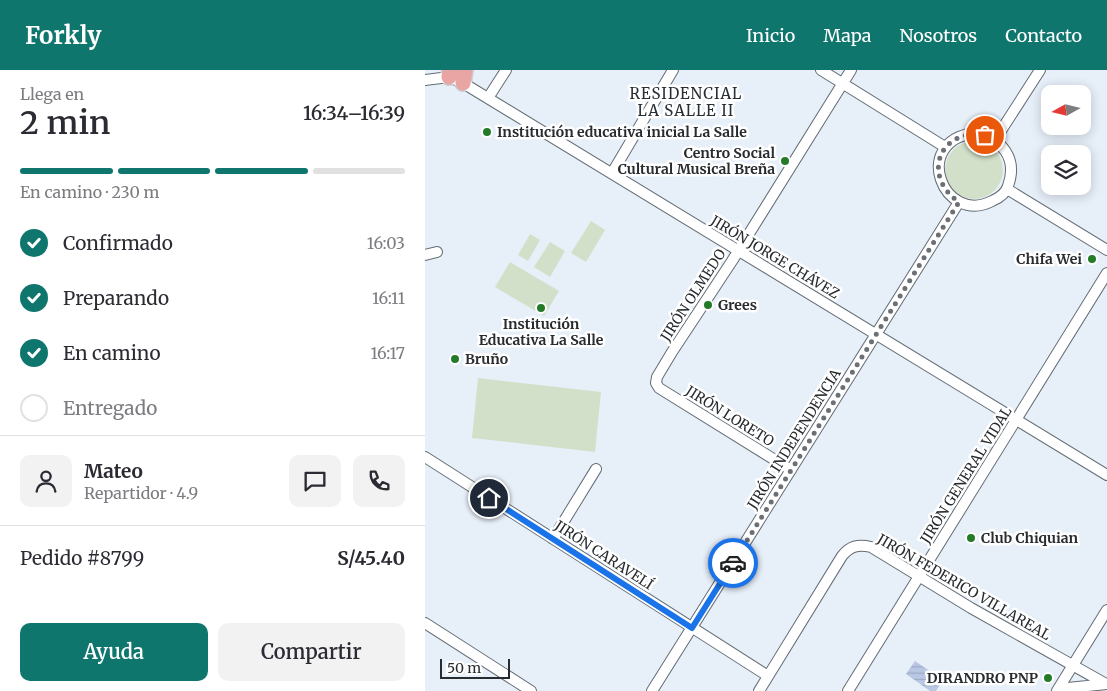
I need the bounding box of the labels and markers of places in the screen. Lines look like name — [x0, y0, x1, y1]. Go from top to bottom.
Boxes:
pin — [964, 114, 1006, 156]
place label: Institución educativa inicial La Salle — [497, 123, 747, 141]
marker: Institución educativa inicial La Salle — [481, 126, 493, 138]
place label: Centro Social Cultural Musical Breña — [618, 144, 775, 178]
marker: Centro Social Cultural Musical Breña — [779, 155, 791, 167]
place label: Chifa Wei — [1016, 250, 1082, 268]
marker: Chifa Wei — [1086, 253, 1098, 265]
place label: Grees — [718, 296, 757, 314]
marker: Grees — [702, 299, 714, 311]
marker: Institución Educativa La Salle — [535, 302, 547, 314]
place label: Institución Educativa La Salle — [479, 315, 604, 349]
place label: Bruño — [465, 350, 508, 368]
marker: Bruño — [449, 353, 461, 365]
pin — [468, 477, 510, 519]
place label: Club Chiquian — [981, 529, 1078, 547]
marker: Club Chiquian — [965, 532, 977, 544]
place label: DIRANDRO PNP — [927, 669, 1038, 687]
marker: DIRANDRO PNP — [1042, 672, 1054, 684]

